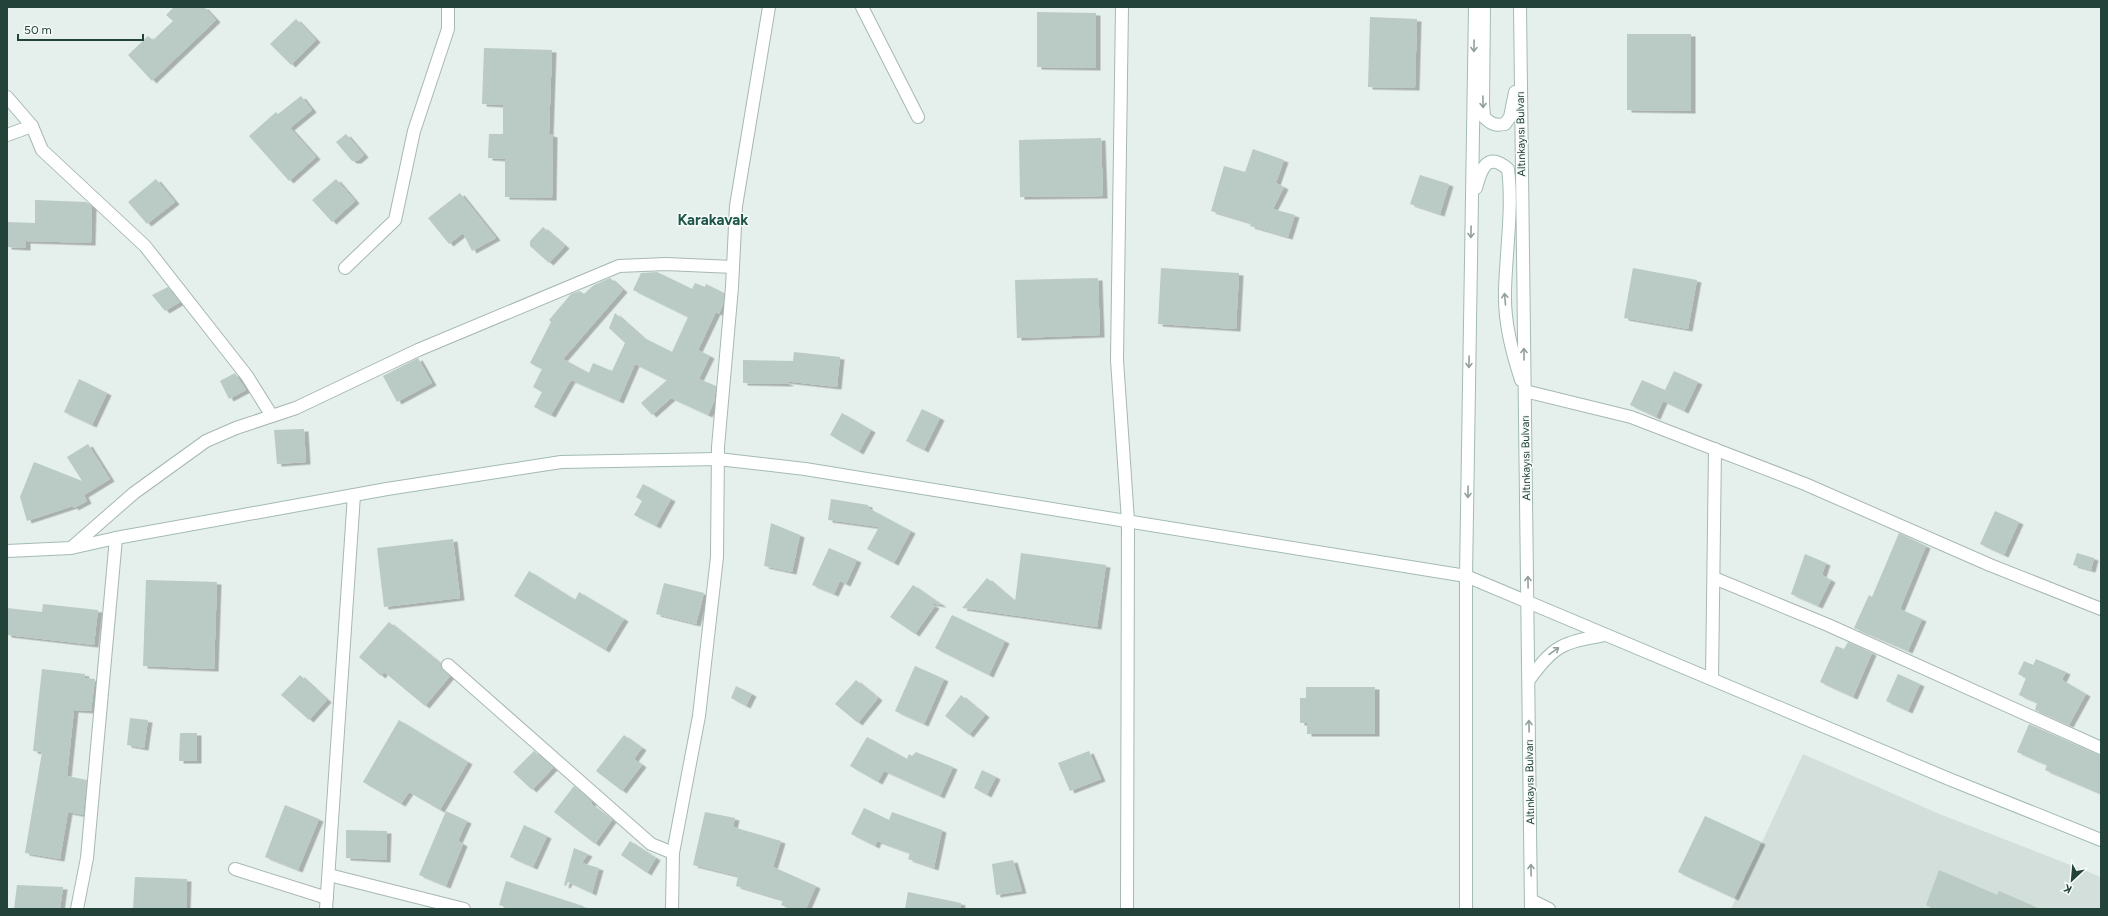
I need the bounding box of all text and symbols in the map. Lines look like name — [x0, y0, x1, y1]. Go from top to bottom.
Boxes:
scale bar — [18, 16, 143, 42]
text: 50 m — [24, 23, 52, 37]
one-way arrow — [1470, 39, 1478, 52]
street label: Altınkayısı Bulvarı — [1514, 91, 1528, 177]
one-way arrow — [1479, 95, 1487, 108]
district label: Karakavak — [678, 211, 748, 229]
one-way arrow — [1467, 225, 1475, 238]
one-way arrow — [1502, 293, 1509, 306]
one-way arrow — [1520, 348, 1528, 361]
one-way arrow — [1465, 355, 1473, 368]
street label: Altınkayısı Bulvarı — [1519, 415, 1533, 501]
one-way arrow — [1464, 485, 1471, 498]
one-way arrow — [1524, 576, 1532, 589]
one-way arrow — [1549, 647, 1560, 655]
one-way arrow — [1526, 720, 1533, 733]
street label: Altınkayısı Bulvarı — [1523, 739, 1537, 825]
north arrow — [2052, 860, 2092, 900]
one-way arrow — [1527, 864, 1535, 877]
text: K — [2061, 881, 2074, 896]

